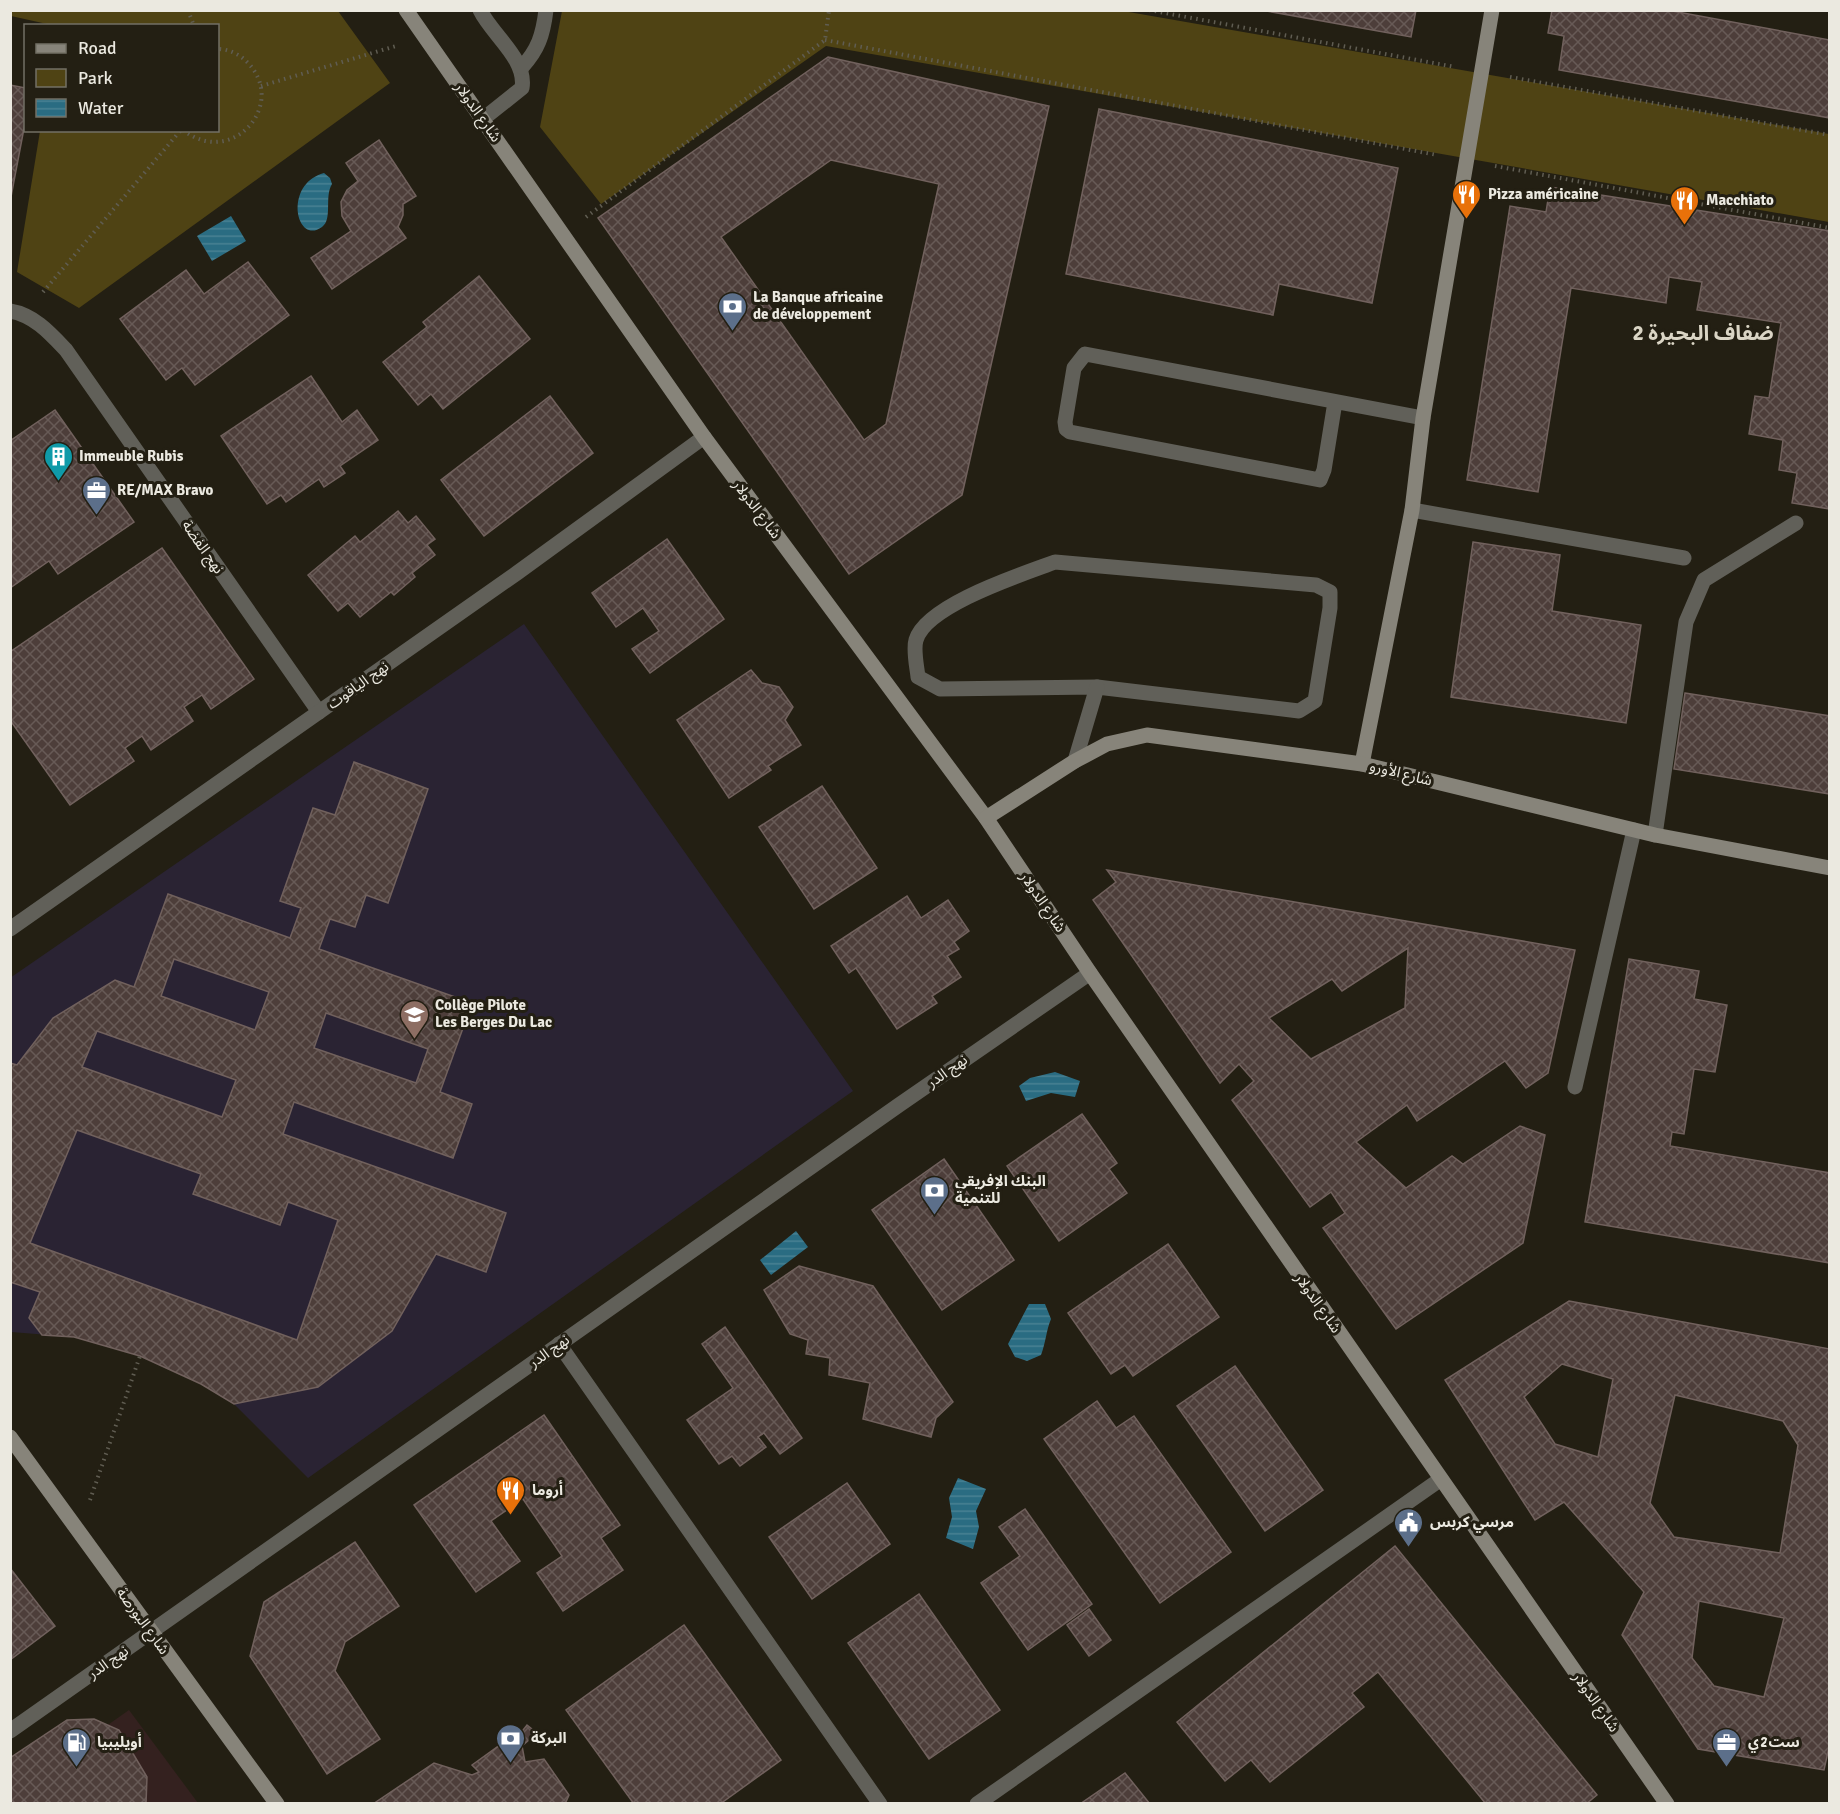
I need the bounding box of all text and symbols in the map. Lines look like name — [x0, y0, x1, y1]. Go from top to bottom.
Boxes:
legend — [24, 24, 219, 132]
text: Road — [78, 37, 117, 59]
text: Park — [78, 67, 113, 89]
street label: شارع الدولار — [448, 78, 505, 147]
text: Water — [78, 97, 124, 119]
restaurant icon: Pizza américaine — [1451, 178, 1483, 220]
restaurant icon: Macchiato — [1669, 184, 1701, 226]
place label: Pizza américaine — [1488, 185, 1599, 203]
place label: Macchiato — [1706, 191, 1774, 209]
place label: La Banque africaine de développement — [753, 288, 883, 323]
bank icon: La Banque africaine de développement — [716, 290, 748, 332]
district label: ضفاف البحيرة 2 — [1632, 320, 1774, 346]
building icon: Immeuble Rubis — [42, 440, 74, 482]
place label: Immeuble Rubis — [79, 447, 184, 465]
office icon: RE/MAX Bravo — [80, 474, 112, 516]
street label: شارع الدولار — [726, 475, 785, 544]
place label: RE/MAX Bravo — [117, 481, 213, 499]
street label: نهج الفضة — [176, 517, 228, 579]
street label: نهج الياقوت — [324, 657, 394, 715]
street label: شارع الأورو — [1367, 757, 1434, 792]
street label: شارع الدولار — [1013, 868, 1070, 937]
place label: Collège Pilote Les Berges Du Lac — [435, 996, 552, 1031]
school or university icon: Collège Pilote Les Berges Du Lac — [398, 998, 430, 1040]
street label: نهج الدر — [922, 1051, 973, 1094]
place label: البنك الإفريقي للتنمية — [955, 1172, 1046, 1207]
bank icon: البنك الإفريقي للتنمية — [918, 1174, 950, 1216]
street label: شارع الدولار — [1288, 1269, 1345, 1338]
street label: نهج الدر — [524, 1331, 575, 1374]
restaurant icon: أروما — [495, 1474, 527, 1516]
place label: أروما — [532, 1480, 563, 1499]
public building icon: مرسي كربس — [1393, 1506, 1425, 1548]
place label: مرسي كربس — [1430, 1513, 1514, 1533]
street label: شارع البورصة — [110, 1584, 173, 1660]
street label: نهج الدر — [83, 1642, 134, 1685]
street label: شارع الدولار — [1566, 1668, 1623, 1737]
bank icon: البركة — [494, 1722, 526, 1764]
fuel station icon: أويليبيا — [60, 1726, 92, 1768]
office icon: ست2ي — [1711, 1726, 1743, 1768]
place label: البركة — [531, 1729, 567, 1747]
place label: أويليبيا — [97, 1732, 142, 1751]
place label: ست2ي — [1748, 1733, 1800, 1753]

